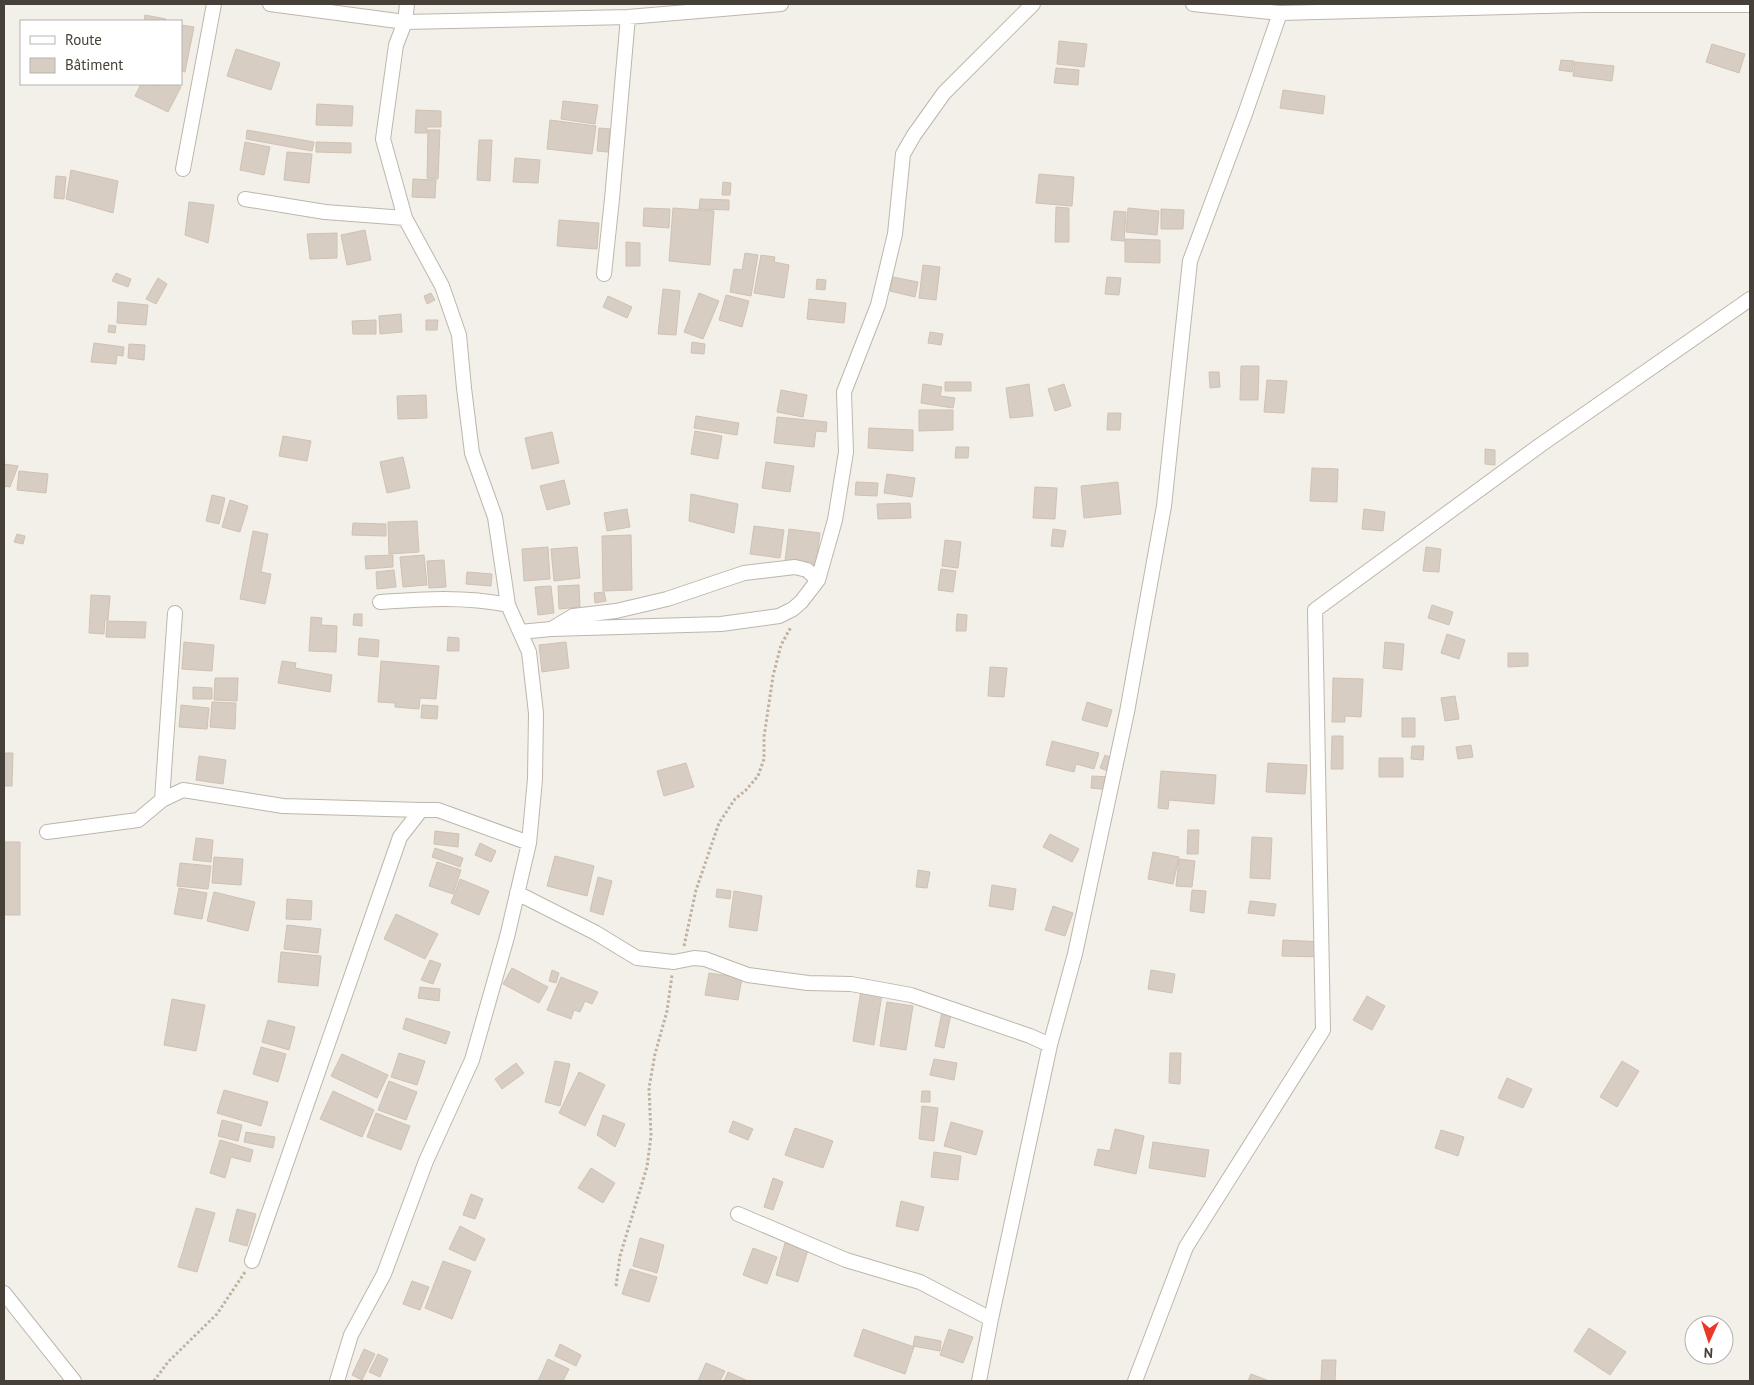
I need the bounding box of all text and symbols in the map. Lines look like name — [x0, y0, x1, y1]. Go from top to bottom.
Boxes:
legend — [20, 20, 182, 85]
text: Route — [65, 30, 102, 49]
text: Bâtiment — [65, 55, 123, 74]
north arrow — [1684, 1315, 1734, 1365]
text: N — [1703, 1344, 1713, 1362]

